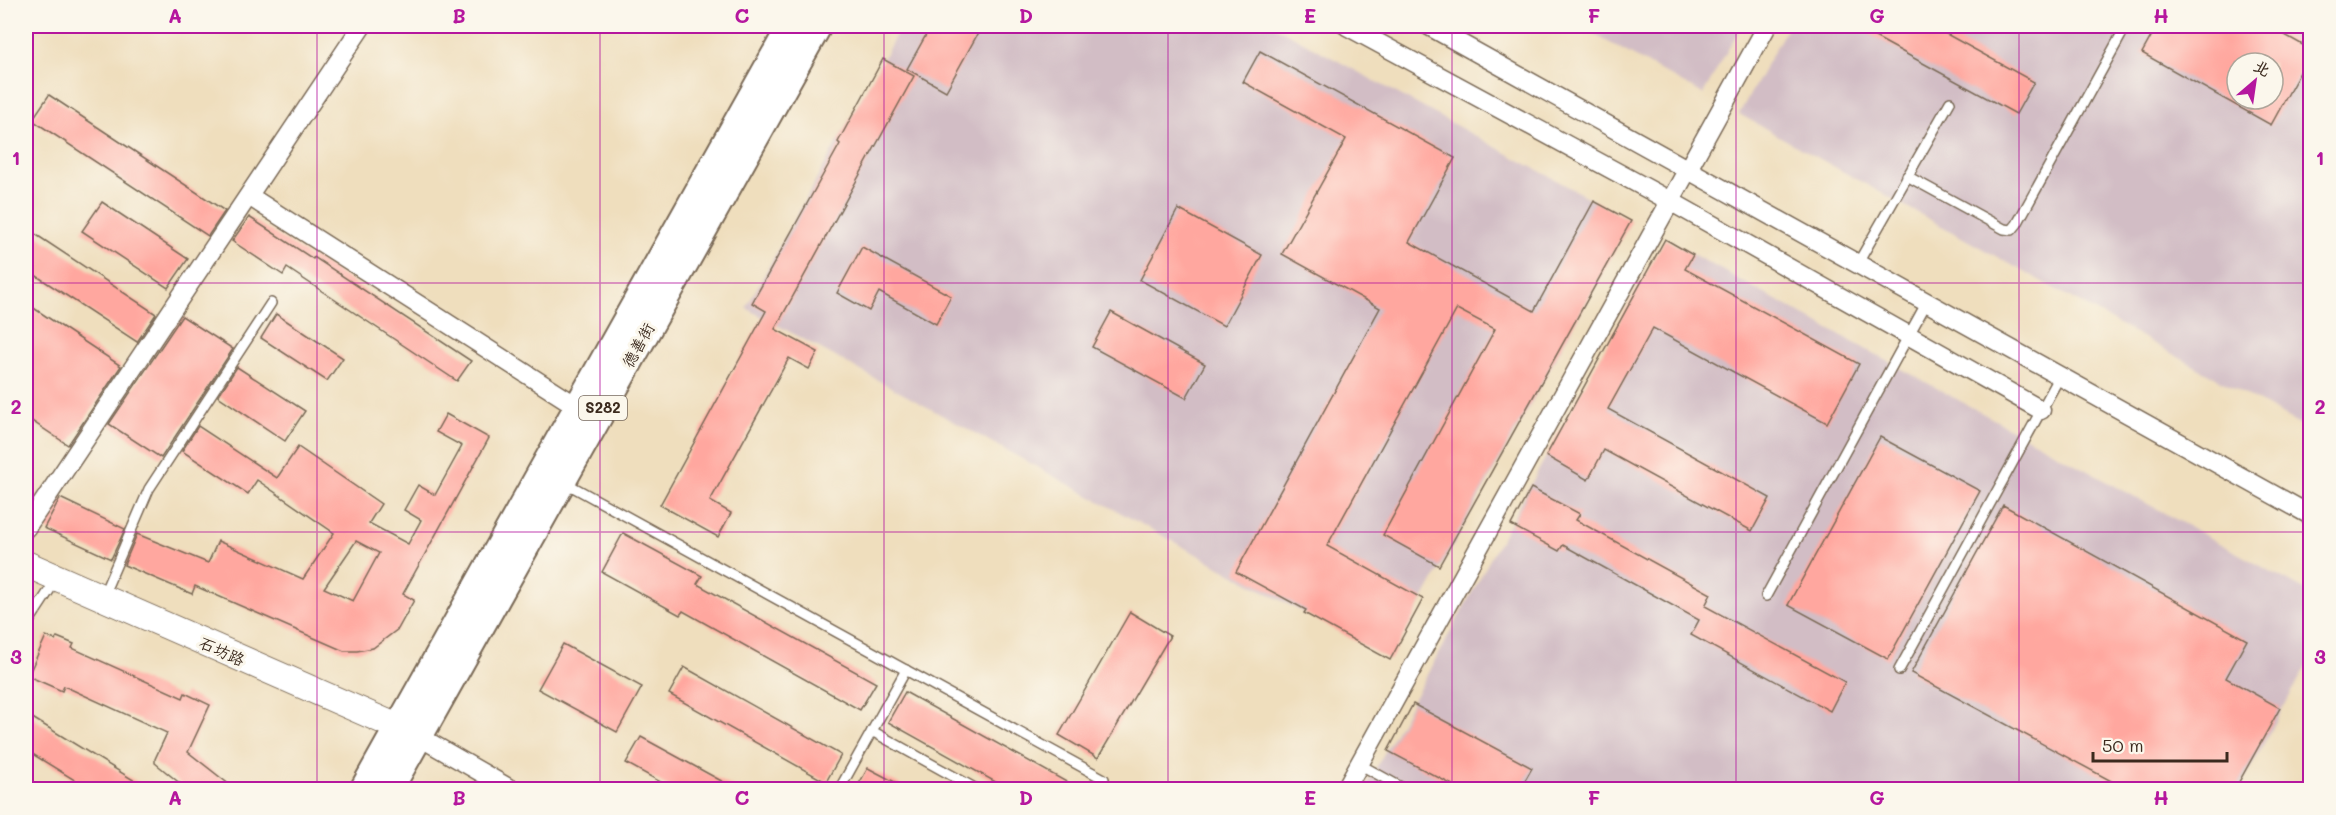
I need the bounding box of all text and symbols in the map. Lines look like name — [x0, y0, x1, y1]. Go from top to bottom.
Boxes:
text: A — [168, 2, 182, 28]
text: B — [452, 2, 466, 28]
text: C — [735, 2, 750, 28]
text: D — [1019, 2, 1033, 28]
text: E — [1304, 2, 1316, 28]
text: F — [1588, 2, 1601, 28]
text: G — [1869, 2, 1885, 28]
text: H — [2153, 2, 2169, 28]
north arrow — [2225, 51, 2285, 111]
text: 北 — [2250, 54, 2275, 81]
text: 1 — [12, 144, 20, 170]
text: 1 — [2316, 144, 2324, 170]
street label: 德善街 — [617, 319, 658, 371]
text: 2 — [10, 393, 22, 419]
text: 2 — [2314, 393, 2326, 419]
road number: S282 — [579, 396, 627, 420]
street label: 石坊路 — [196, 631, 248, 670]
text: 3 — [10, 643, 22, 669]
text: 3 — [2314, 643, 2326, 669]
scale bar — [2093, 725, 2226, 763]
text: 50 m — [2102, 733, 2144, 757]
text: A — [168, 784, 182, 810]
text: B — [452, 784, 466, 810]
text: C — [735, 784, 750, 810]
text: D — [1019, 784, 1033, 810]
text: E — [1304, 784, 1316, 810]
text: F — [1588, 784, 1601, 810]
text: G — [1869, 784, 1885, 810]
text: H — [2153, 784, 2169, 810]

